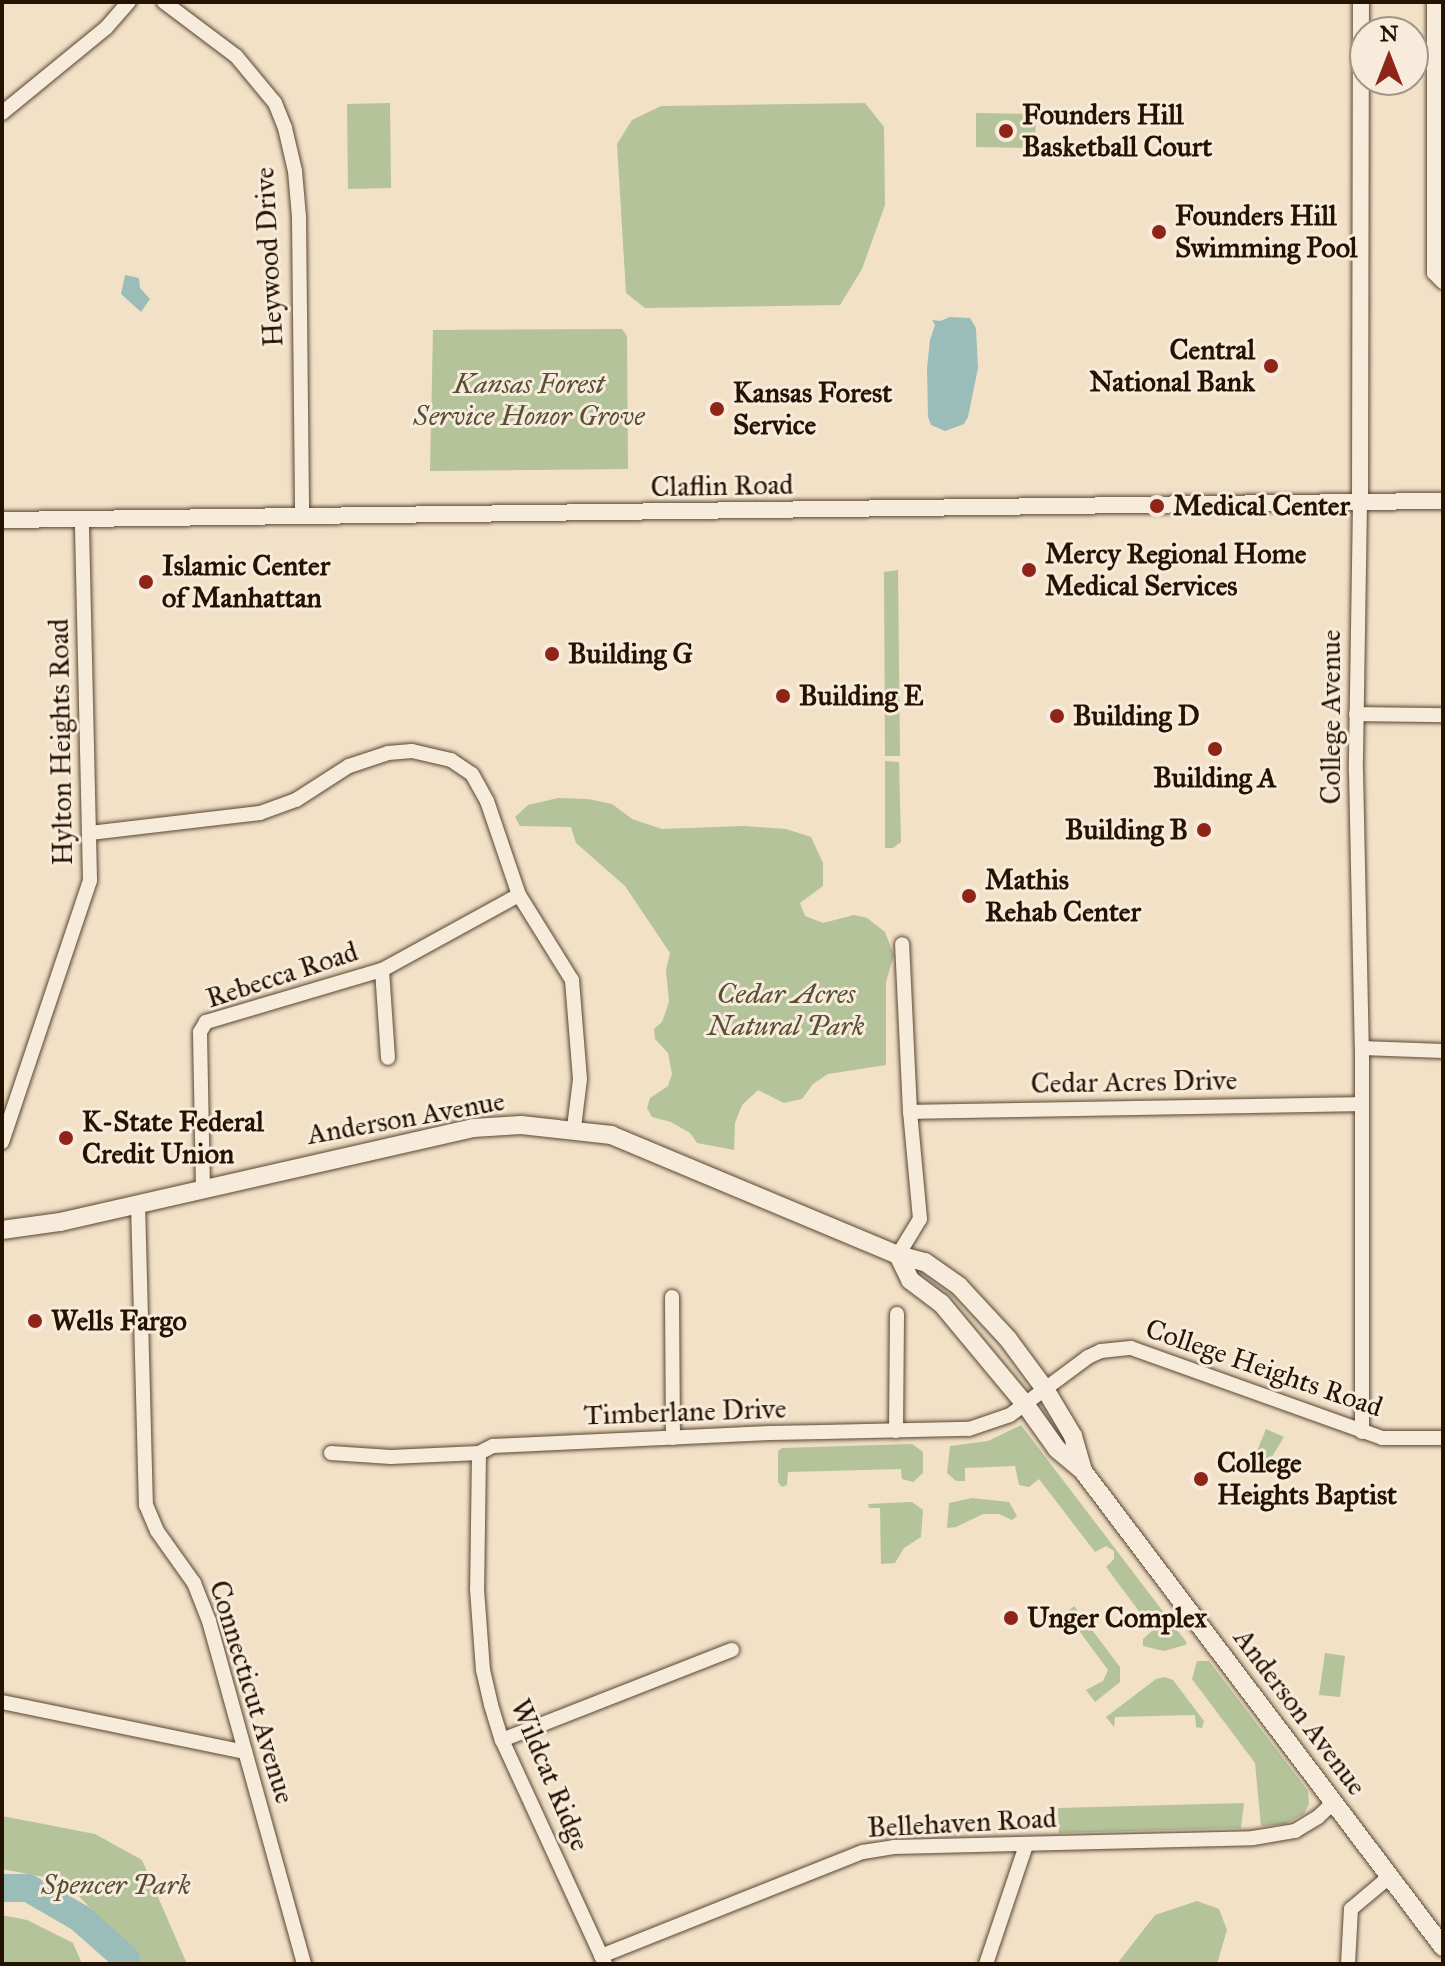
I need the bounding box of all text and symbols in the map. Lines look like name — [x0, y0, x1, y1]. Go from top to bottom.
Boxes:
north arrow — [1349, 16, 1429, 96]
text: N — [1380, 20, 1398, 47]
place label: Founders Hill Basketball Court — [1022, 98, 1212, 164]
marker: Founders Hill Basketball Court — [997, 122, 1015, 140]
street label: Heywood Drive — [248, 166, 290, 348]
place label: Founders Hill Swimming Pool — [1175, 199, 1357, 265]
marker: Founders Hill Swimming Pool — [1150, 223, 1168, 241]
place label: Central National Bank — [1089, 333, 1255, 399]
marker: Central National Bank — [1262, 357, 1280, 375]
park label: Kansas Forest Service Honor Grove — [413, 367, 645, 433]
place label: Kansas Forest Service — [733, 376, 892, 442]
marker: Kansas Forest Service — [708, 400, 726, 418]
street label: Claflin Road — [650, 468, 794, 504]
place label: Medical Center — [1173, 489, 1350, 523]
marker: Medical Center — [1148, 497, 1166, 515]
place label: Mercy Regional Home Medical Services — [1045, 537, 1307, 603]
place label: Islamic Center of Manhattan — [162, 549, 330, 615]
marker: Mercy Regional Home Medical Services — [1020, 561, 1038, 579]
marker: Islamic Center of Manhattan — [137, 573, 155, 591]
street label: Hylton Heights Road — [42, 618, 80, 866]
street label: College Avenue — [1314, 630, 1348, 804]
place label: Building G — [568, 637, 693, 671]
marker: Building G — [543, 645, 561, 663]
place label: Building E — [799, 679, 924, 713]
marker: Building E — [774, 687, 792, 705]
place label: Building D — [1073, 699, 1200, 733]
marker: Building D — [1048, 707, 1066, 725]
marker: Building A — [1206, 740, 1224, 758]
place label: Building A — [1153, 761, 1277, 795]
place label: Building B — [1065, 813, 1188, 847]
marker: Building B — [1195, 821, 1213, 839]
place label: Mathis Rehab Center — [985, 863, 1141, 929]
marker: Mathis Rehab Center — [960, 887, 978, 905]
street label: Rebecca Road — [202, 935, 362, 1015]
park label: Cedar Acres Natural Park — [707, 977, 865, 1043]
street label: Cedar Acres Drive — [1030, 1063, 1238, 1101]
street label: Anderson Avenue — [305, 1084, 507, 1152]
place label: K-State Federal Credit Union — [82, 1105, 264, 1171]
marker: K-State Federal Credit Union — [57, 1129, 75, 1147]
place label: Wells Fargo — [51, 1304, 187, 1338]
marker: Wells Fargo — [26, 1312, 44, 1330]
street label: College Heights Road — [1141, 1312, 1387, 1424]
street label: Timberlane Drive — [583, 1392, 787, 1432]
place label: College Heights Baptist — [1217, 1446, 1397, 1512]
marker: College Heights Baptist — [1192, 1470, 1210, 1488]
street label: Connecticut Avenue — [202, 1576, 302, 1808]
place label: Unger Complex — [1027, 1601, 1207, 1635]
marker: Unger Complex — [1002, 1609, 1020, 1627]
street label: Anderson Avenue — [1226, 1622, 1374, 1802]
street label: Wildcat Ridge — [503, 1694, 597, 1856]
street label: Bellehaven Road — [866, 1801, 1058, 1845]
park label: Spencer Park — [41, 1868, 191, 1902]

